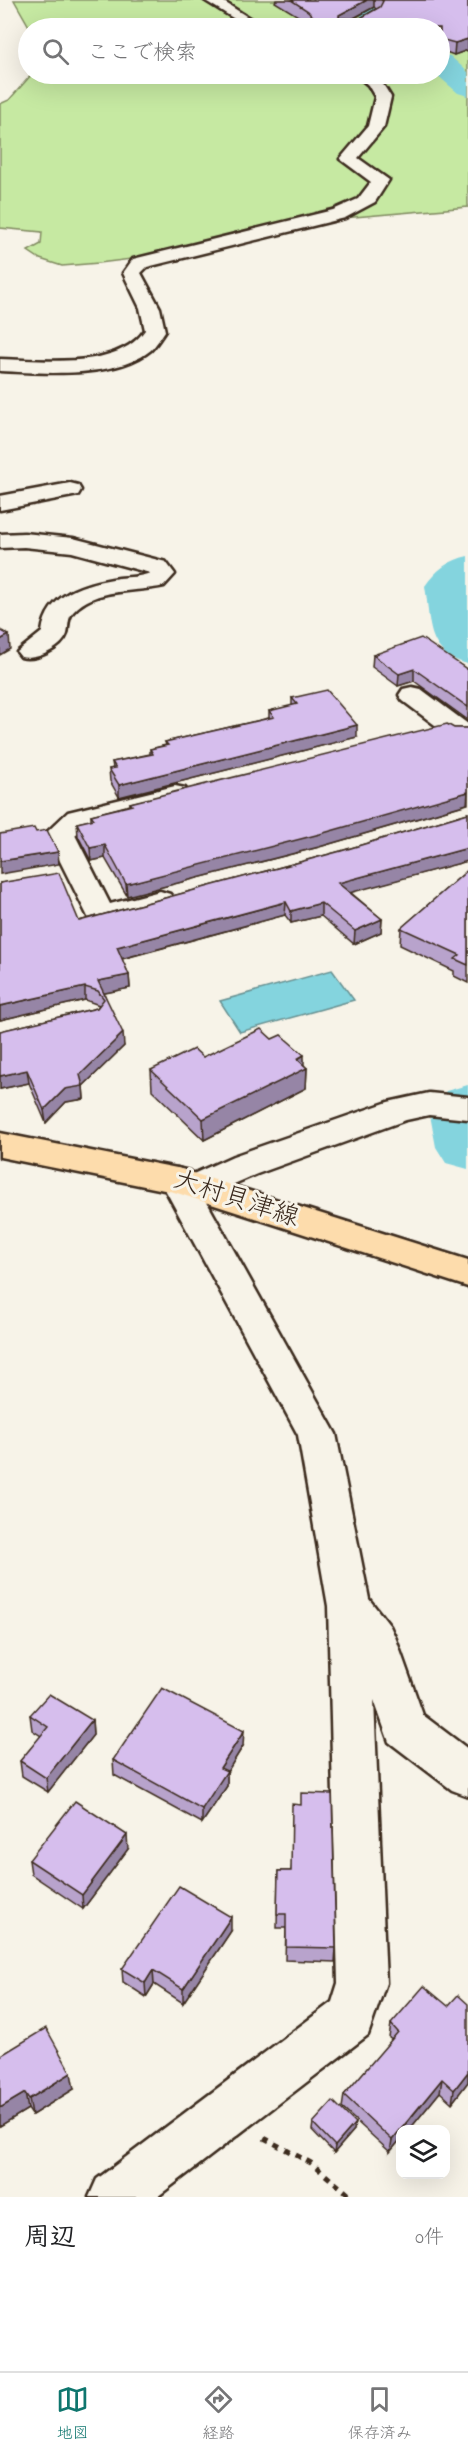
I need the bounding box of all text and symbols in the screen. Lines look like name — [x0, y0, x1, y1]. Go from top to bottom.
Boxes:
search box — [18, 18, 450, 84]
icon: search — [39, 35, 72, 68]
text: ここで検索 — [87, 38, 197, 70]
street label: 大村貝津線 — [168, 1162, 304, 1238]
map controls — [396, 2125, 450, 2179]
button: layers — [396, 2125, 450, 2179]
text: 周辺 — [24, 2220, 76, 2258]
text: 0件 — [415, 2224, 444, 2253]
tab: 地図 — [56, 2383, 89, 2446]
tab: 経路 — [202, 2383, 235, 2446]
tab: 保存済み — [348, 2383, 412, 2446]

